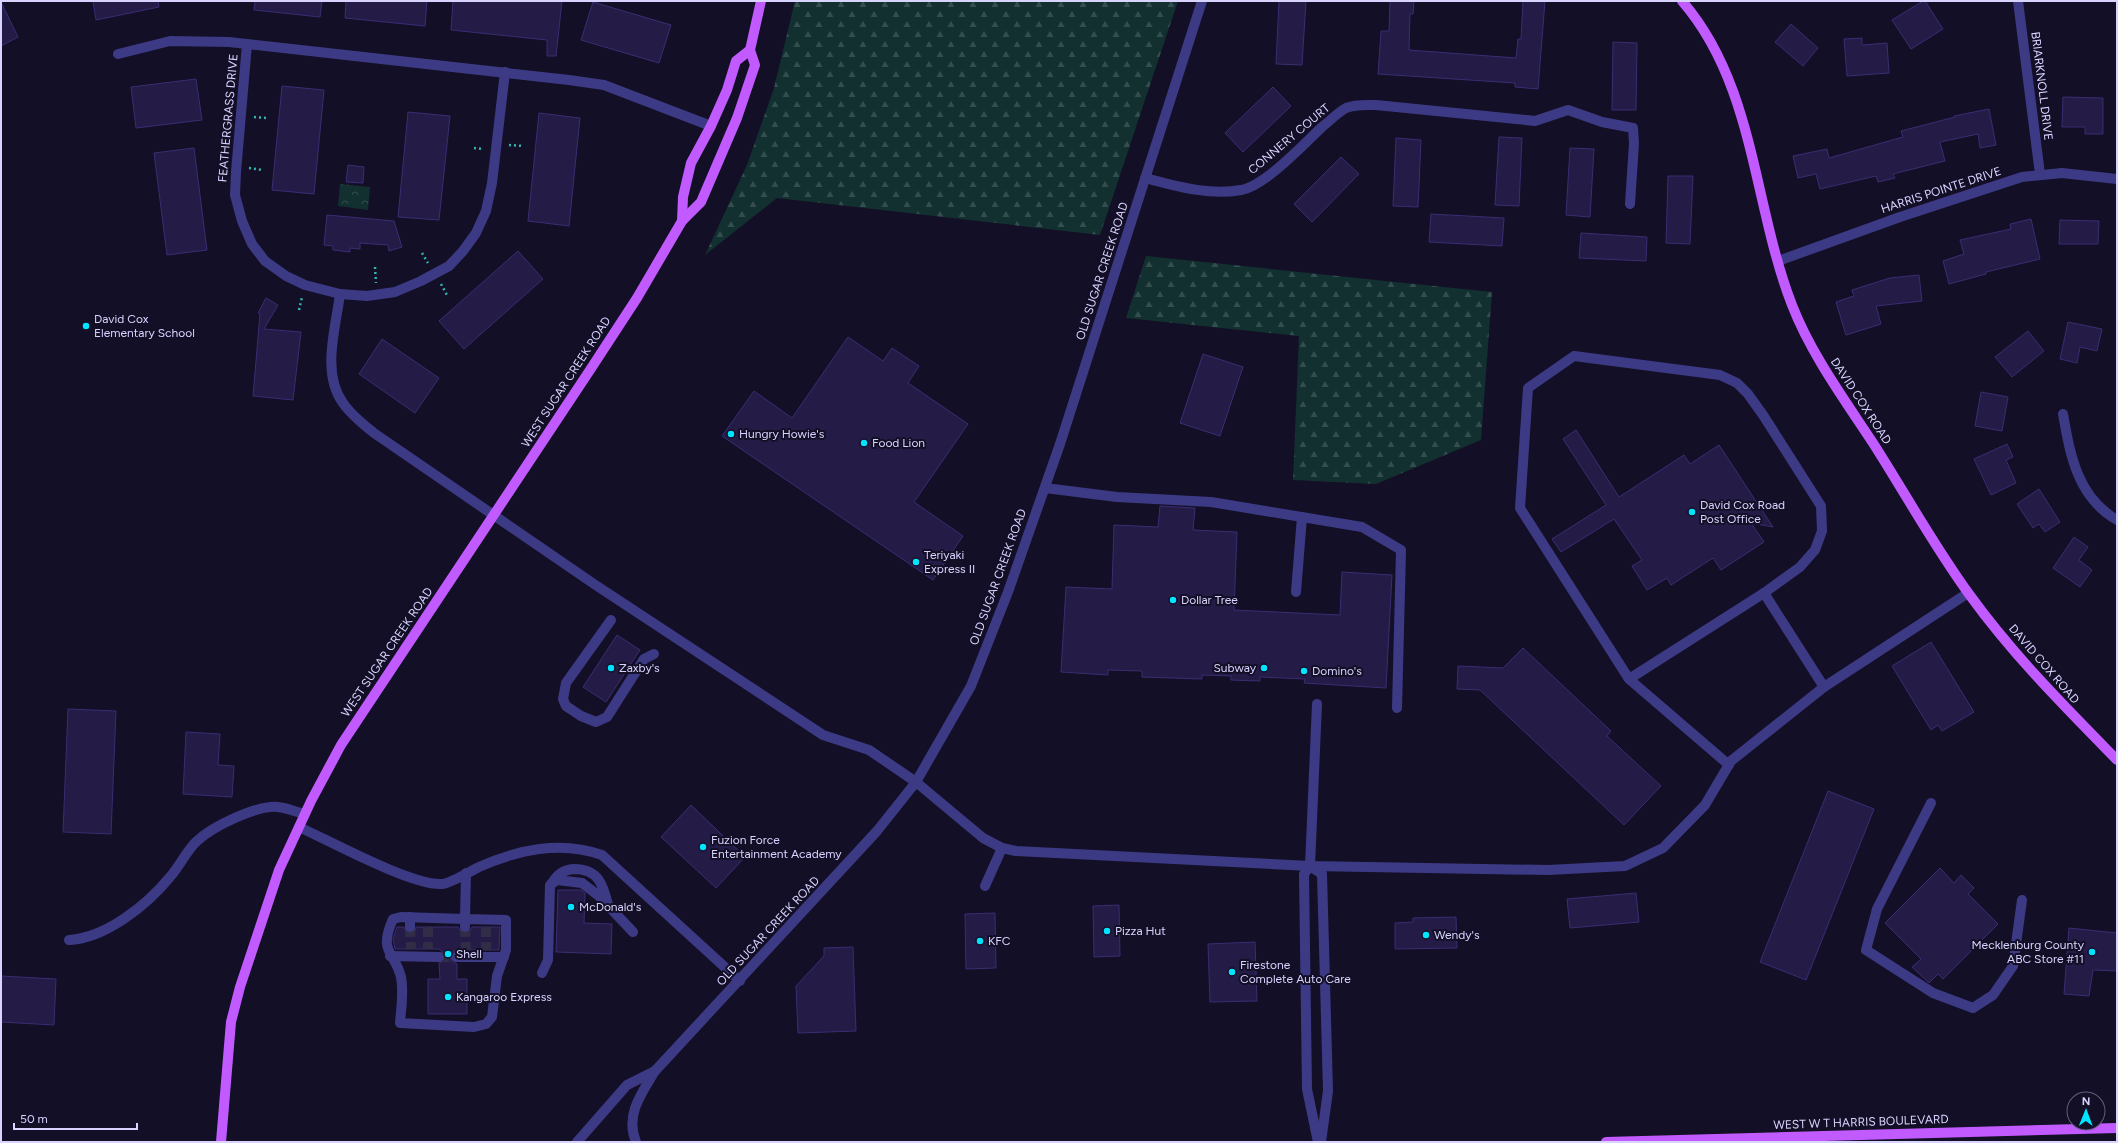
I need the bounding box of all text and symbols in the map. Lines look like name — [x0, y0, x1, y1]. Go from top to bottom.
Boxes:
street label: BRIARKNOLL DRIVE — [2028, 31, 2056, 141]
street label: FEATHERGRASS DRIVE — [215, 53, 241, 183]
street label: CONNERY COURT — [1245, 101, 1333, 177]
street label: HARRIS POINTE DRIVE — [1879, 164, 2003, 216]
street label: OLD SUGAR CREEK ROAD — [1073, 200, 1131, 342]
place label: David Cox Elementary School — [94, 312, 195, 340]
street label: WEST SUGAR CREEK ROAD — [518, 314, 614, 450]
marker: David Cox Elementary School — [81, 321, 91, 331]
street label: DAVID COX ROAD — [1828, 355, 1894, 447]
place label: Hungry Howie's — [739, 427, 825, 441]
marker: Hungry Howie's — [726, 429, 736, 439]
place label: Food Lion — [872, 436, 925, 450]
marker: Food Lion — [859, 438, 869, 448]
place label: David Cox Road Post Office — [1700, 498, 1785, 526]
street label: OLD SUGAR CREEK ROAD — [967, 507, 1029, 647]
marker: David Cox Road Post Office — [1687, 507, 1697, 517]
place label: Teriyaki Express II — [924, 548, 975, 576]
marker: Teriyaki Express II — [911, 557, 921, 567]
street label: WEST SUGAR CREEK ROAD — [338, 585, 436, 719]
place label: Dollar Tree — [1181, 593, 1238, 607]
marker: Dollar Tree — [1168, 595, 1178, 605]
street label: DAVID COX ROAD — [2006, 622, 2082, 706]
place label: Zaxby's — [619, 661, 660, 675]
place label: Subway — [1213, 661, 1257, 675]
marker: Zaxby's — [606, 663, 616, 673]
marker: Subway — [1259, 663, 1269, 673]
place label: Domino's — [1312, 664, 1362, 678]
marker: Domino's — [1299, 666, 1309, 676]
place label: Fuzion Force Entertainment Academy — [711, 833, 842, 861]
marker: Fuzion Force Entertainment Academy — [698, 842, 708, 852]
street label: OLD SUGAR CREEK ROAD — [714, 874, 822, 988]
place label: McDonald's — [579, 900, 642, 914]
marker: McDonald's — [566, 902, 576, 912]
place label: Pizza Hut — [1115, 924, 1166, 938]
marker: Pizza Hut — [1102, 926, 1112, 936]
place label: Wendy's — [1434, 928, 1480, 942]
marker: Wendy's — [1421, 930, 1431, 940]
place label: KFC — [988, 934, 1011, 948]
marker: KFC — [975, 936, 985, 946]
place label: Mecklenburg County ABC Store #11 — [1971, 938, 2085, 966]
place label: Shell — [456, 947, 482, 961]
marker: Mecklenburg County ABC Store #11 — [2087, 947, 2097, 957]
marker: Shell — [443, 949, 453, 959]
place label: Firestone Complete Auto Care — [1240, 958, 1351, 986]
marker: Firestone Complete Auto Care — [1227, 967, 1237, 977]
place label: Kangaroo Express — [456, 990, 552, 1004]
marker: Kangaroo Express — [443, 992, 453, 1002]
north arrow — [2066, 1091, 2106, 1131]
text: N — [2082, 1095, 2091, 1108]
scale bar — [14, 1105, 137, 1131]
text: 50 m — [20, 1112, 48, 1126]
street label: WEST W T HARRIS BOULEVARD — [1773, 1112, 1949, 1132]

